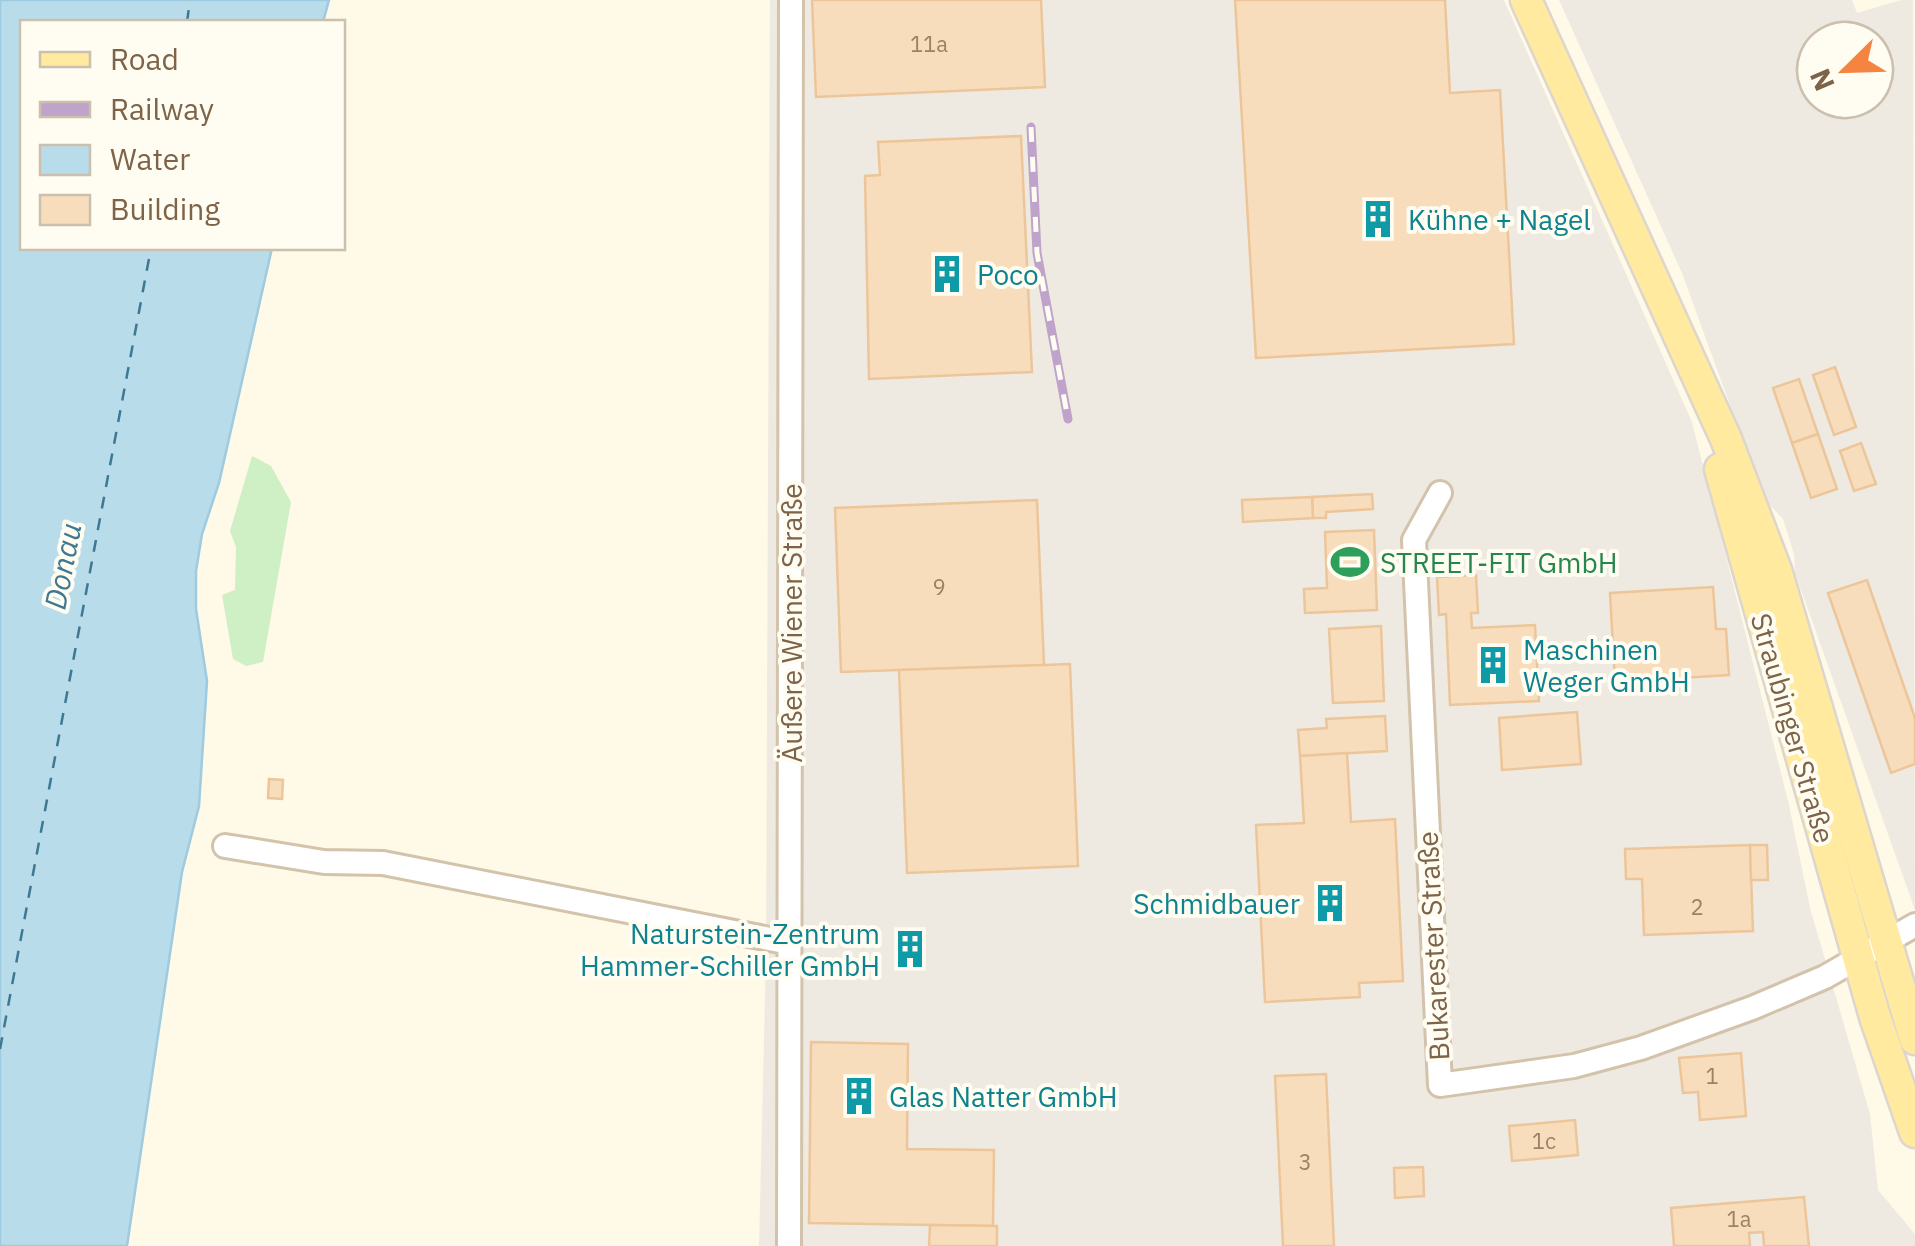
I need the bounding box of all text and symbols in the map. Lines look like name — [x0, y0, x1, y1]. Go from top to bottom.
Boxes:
legend — [20, 20, 345, 250]
north arrow — [1795, 20, 1895, 120]
house number: 11a — [910, 29, 948, 58]
text: Road — [110, 39, 179, 78]
text: N — [1801, 63, 1843, 97]
text: Railway — [110, 89, 214, 128]
text: Water — [110, 139, 190, 178]
text: Building — [110, 189, 220, 228]
building icon: Kühne + Nagel — [1357, 198, 1399, 240]
place label: Kühne + Nagel — [1408, 201, 1591, 238]
building icon: Poco — [926, 253, 968, 295]
place label: Poco — [977, 256, 1039, 293]
street label: Äußere Wiener Straße — [773, 483, 810, 763]
water label: Donau — [35, 519, 89, 613]
sports icon: STREET-FIT GmbH — [1329, 541, 1371, 583]
place label: STREET-FIT GmbH — [1380, 544, 1618, 581]
house number: 9 — [932, 572, 946, 601]
street label: Straubinger Straße — [1742, 609, 1844, 847]
place label: Maschinen Weger GmbH — [1523, 631, 1690, 700]
building icon: Maschinen Weger GmbH — [1472, 644, 1514, 686]
street label: Bukarester Straße — [1409, 831, 1457, 1061]
building icon: Schmidbauer — [1309, 882, 1351, 924]
place label: Schmidbauer — [1133, 885, 1300, 922]
house number: 2 — [1690, 892, 1704, 921]
place label: Naturstein-Zentrum Hammer-Schiller GmbH — [580, 915, 880, 984]
building icon: Naturstein-Zentrum Hammer-Schiller GmbH — [889, 928, 931, 970]
house number: 1 — [1705, 1061, 1719, 1090]
building icon: Glas Natter GmbH — [838, 1075, 880, 1117]
place label: Glas Natter GmbH — [889, 1078, 1118, 1115]
house number: 1c — [1532, 1126, 1556, 1155]
house number: 3 — [1298, 1147, 1312, 1176]
house number: 1a — [1727, 1204, 1752, 1233]

